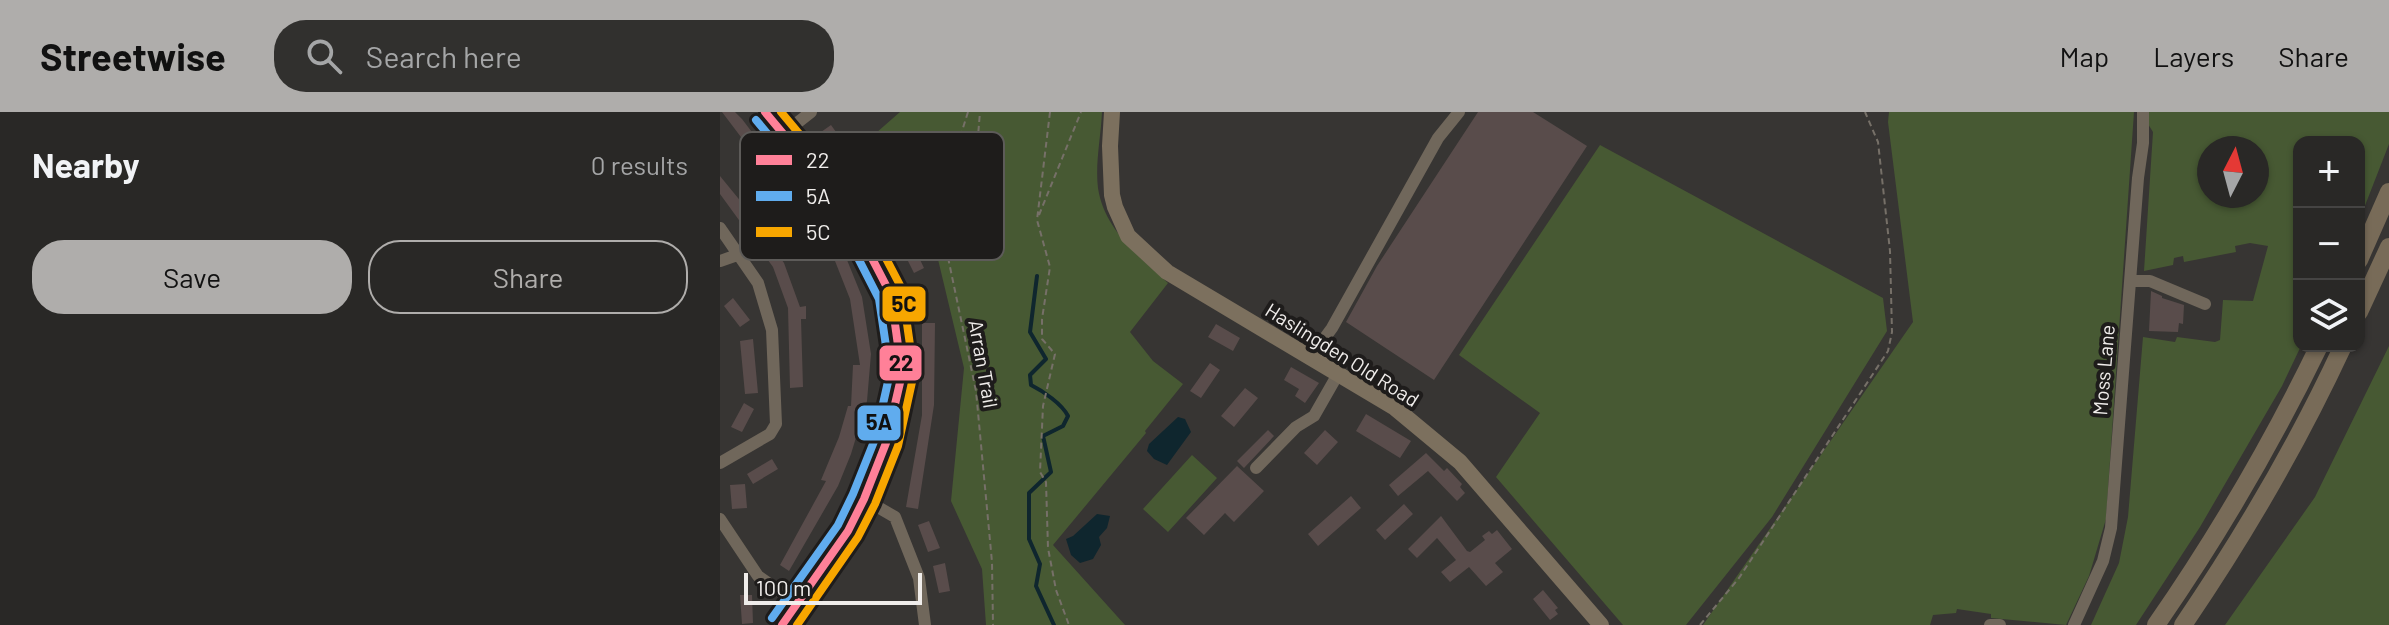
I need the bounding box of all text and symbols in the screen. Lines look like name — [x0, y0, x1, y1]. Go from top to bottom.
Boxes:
search box — [274, 20, 834, 92]
text: Streetwise — [40, 33, 226, 79]
icon: search — [302, 34, 346, 78]
text: Search here — [366, 38, 522, 74]
text: Map — [2059, 39, 2109, 73]
text: Layers — [2153, 39, 2234, 73]
text: Share — [2278, 39, 2349, 73]
legend — [740, 132, 1004, 260]
north arrow — [2197, 136, 2269, 208]
map controls — [2293, 136, 2365, 352]
button: + — [2293, 136, 2365, 208]
text: Nearby — [32, 144, 140, 185]
text: 22 — [806, 146, 830, 172]
text: 0 results — [591, 149, 688, 180]
text: 5A — [806, 182, 831, 208]
button: − — [2293, 208, 2365, 280]
text: 5C — [806, 218, 831, 244]
button: Save — [32, 240, 352, 314]
button: Share — [368, 240, 688, 314]
button: layers — [2293, 280, 2365, 352]
line badge: 5C — [881, 285, 927, 323]
text: 5C — [891, 290, 917, 316]
street label: Haslingden Old Road — [1261, 297, 1424, 411]
street label: Arran Trail — [964, 318, 1004, 410]
street label: Moss Lane — [2087, 324, 2119, 416]
line badge: 22 — [878, 344, 923, 382]
text: 22 — [889, 349, 913, 375]
line badge: 5A — [856, 404, 902, 442]
text: 5A — [866, 408, 893, 434]
scale bar — [744, 569, 922, 605]
text: 100 m — [756, 574, 811, 600]

